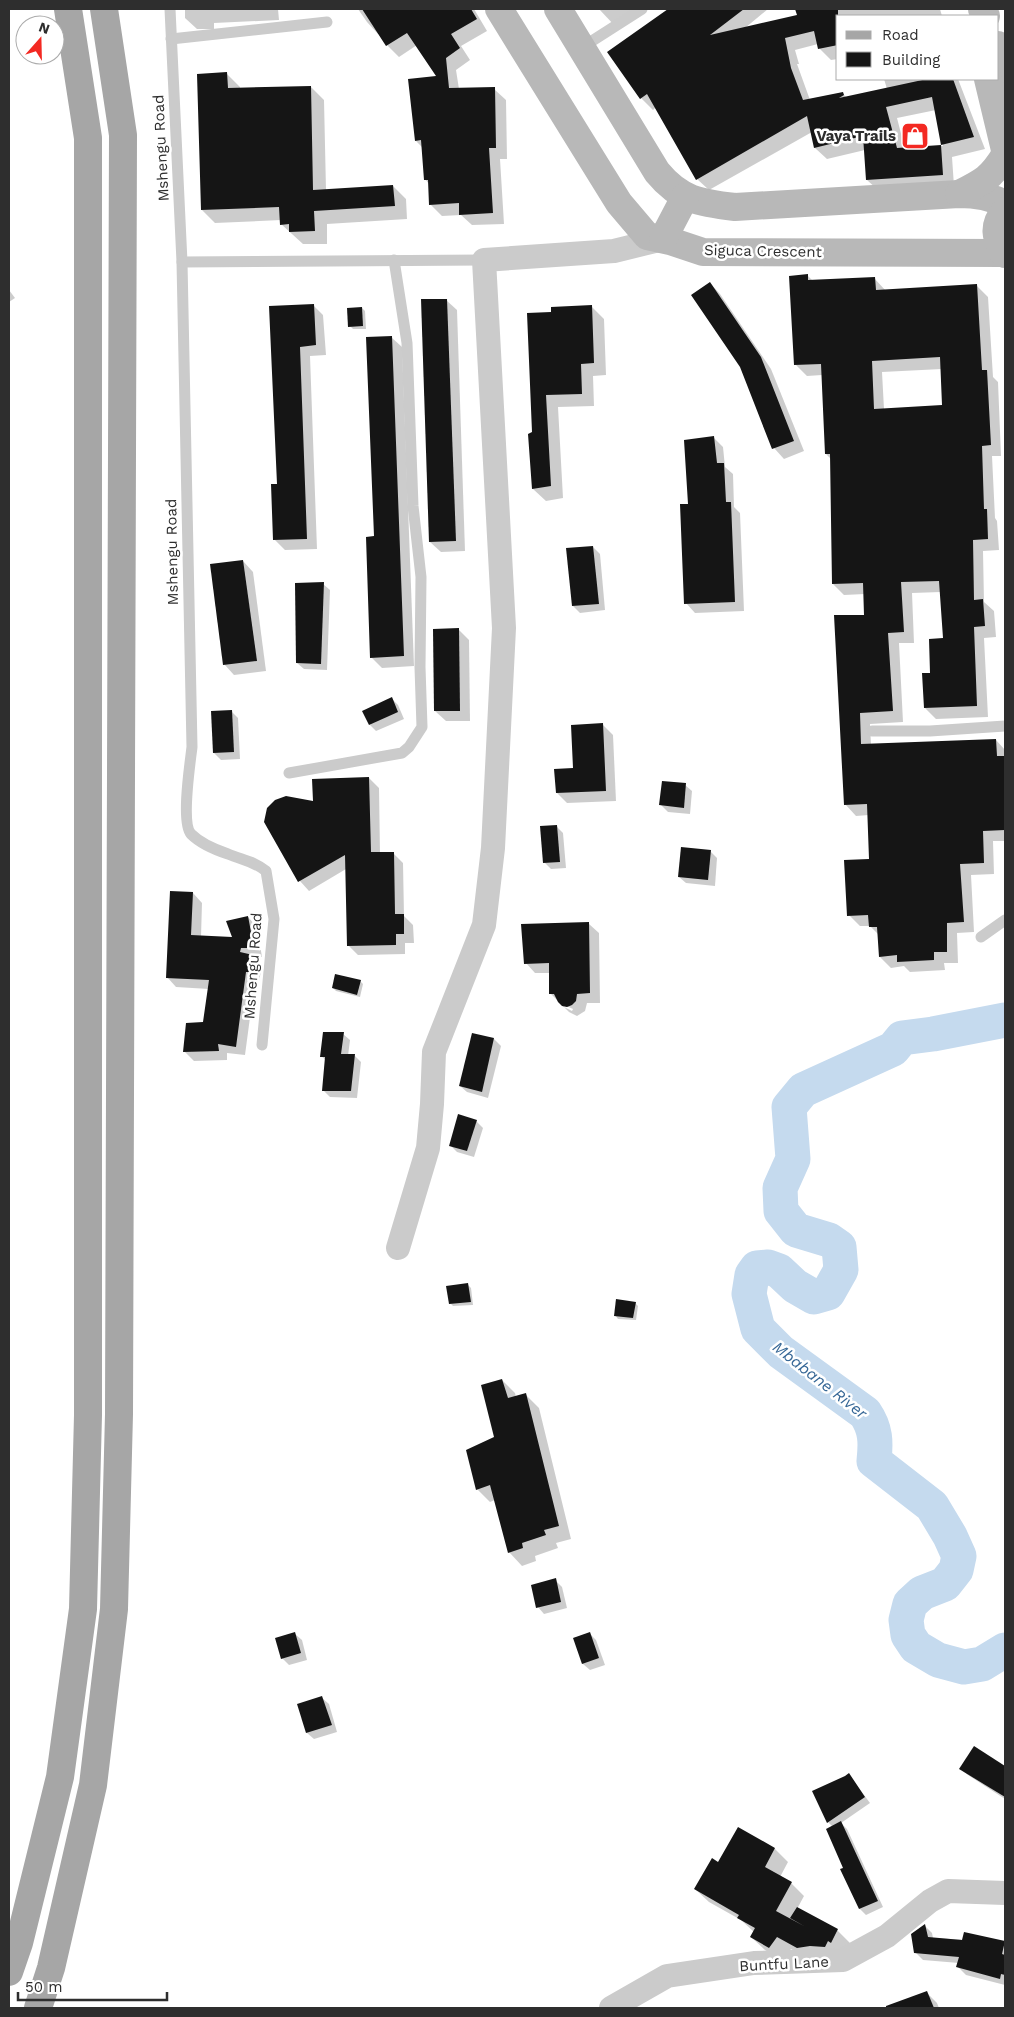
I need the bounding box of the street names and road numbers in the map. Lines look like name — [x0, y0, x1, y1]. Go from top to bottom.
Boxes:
street label: Mshengu Road — [149, 94, 173, 202]
street label: Siguca Crescent — [704, 241, 823, 261]
street label: Mshengu Road — [162, 498, 182, 606]
street label: Mshengu Road — [240, 912, 266, 1020]
street label: Buntfu Lane — [739, 1953, 829, 1975]

